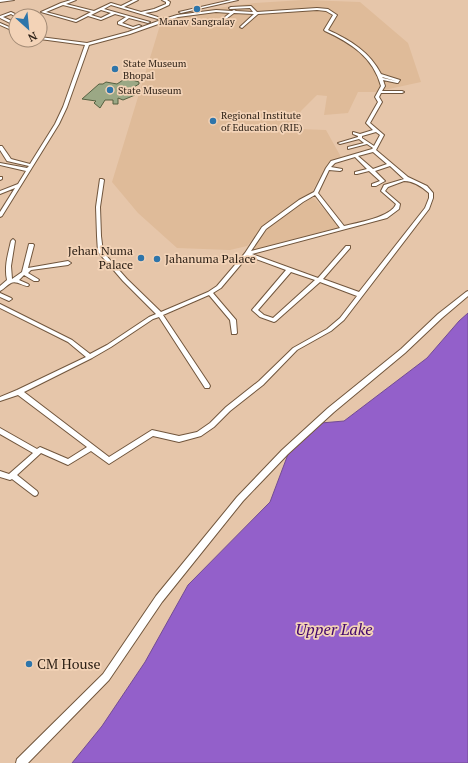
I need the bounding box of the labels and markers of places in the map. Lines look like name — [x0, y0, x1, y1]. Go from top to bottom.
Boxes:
marker: Manav Sangralay — [192, 4, 202, 14]
place label: Manav Sangralay — [159, 15, 236, 28]
place label: State Museum Bhopal — [123, 57, 187, 82]
marker: State Museum Bhopal — [110, 64, 120, 74]
place label: State Museum — [118, 84, 182, 97]
marker: State Museum — [105, 85, 115, 95]
place label: Regional Institute of Education (RIE) — [221, 109, 302, 134]
marker: Regional Institute of Education (RIE) — [208, 116, 218, 126]
place label: Jehan Numa Palace — [68, 243, 133, 272]
place label: Jahanuma Palace — [165, 251, 256, 266]
marker: Jehan Numa Palace — [136, 253, 146, 263]
marker: Jahanuma Palace — [152, 254, 162, 264]
place label: CM House — [37, 654, 101, 673]
marker: CM House — [24, 659, 34, 669]

